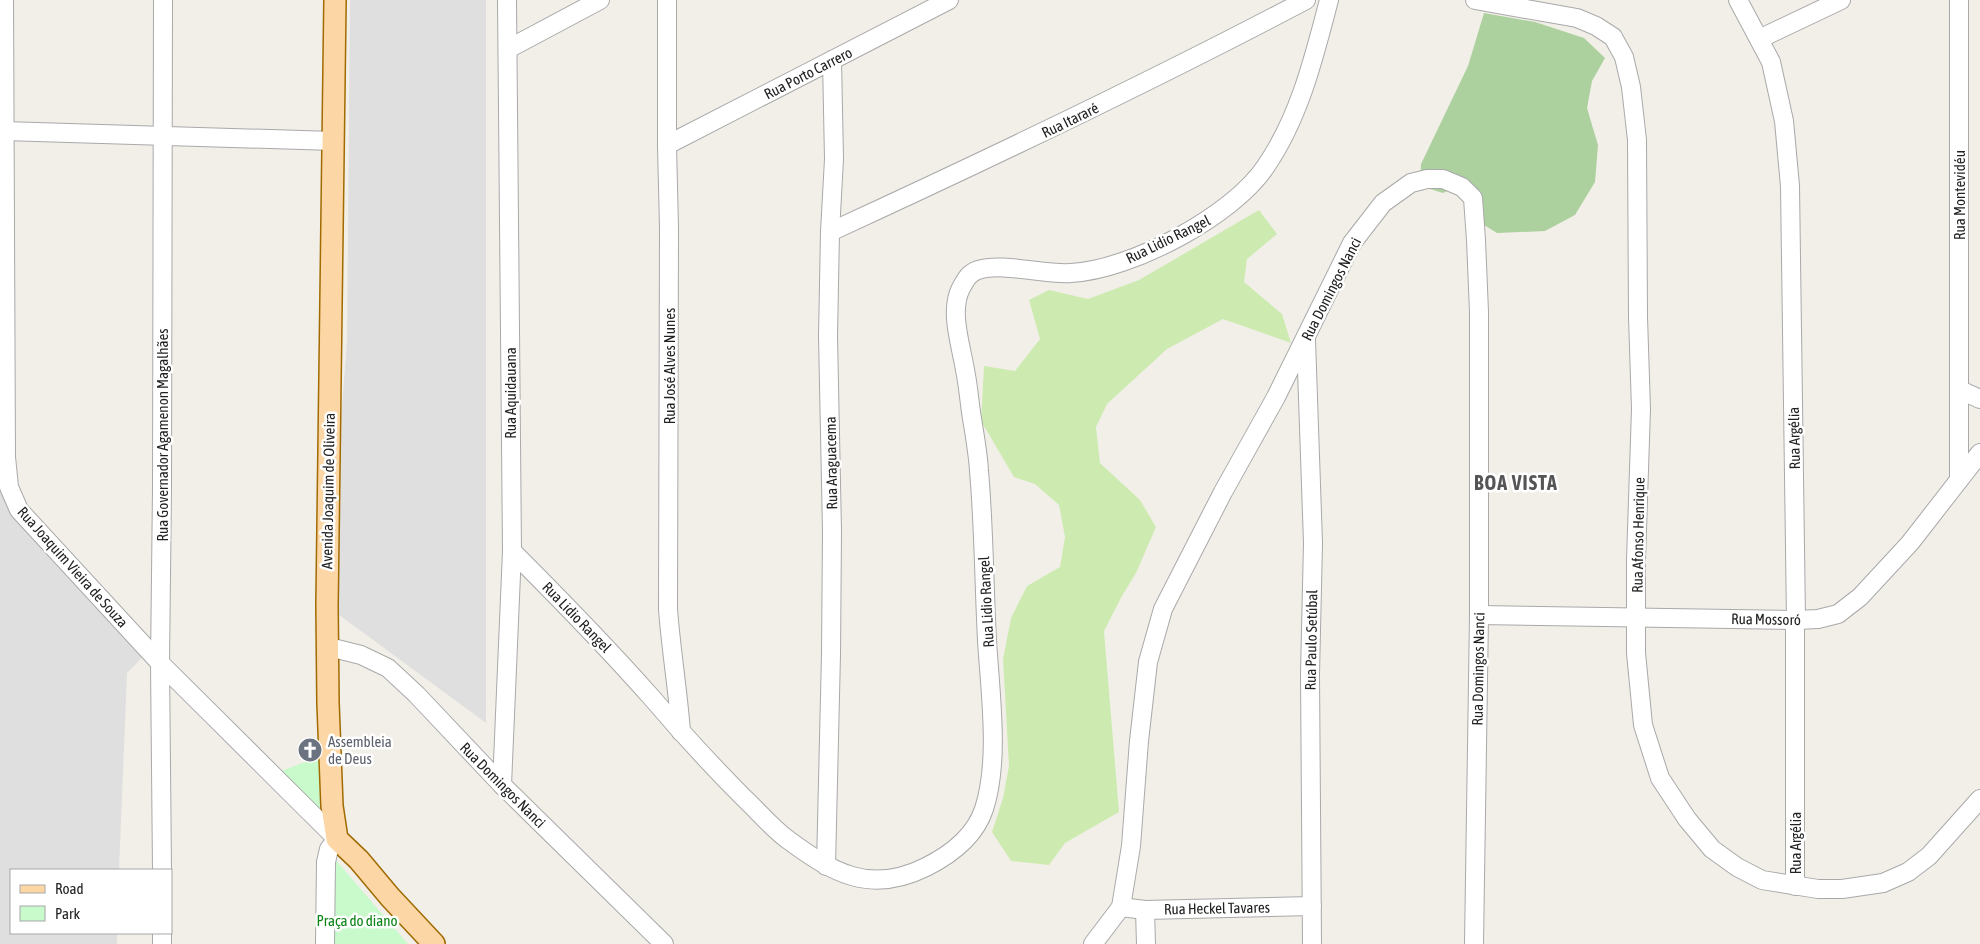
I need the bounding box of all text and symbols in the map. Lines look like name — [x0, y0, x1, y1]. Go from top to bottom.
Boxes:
street label: Rua Porto Carrero — [761, 44, 855, 102]
street label: Rua Itararé — [1039, 99, 1101, 141]
street label: Rua Montevidéu — [1951, 150, 1968, 240]
street label: Rua Lidio Rangel — [1123, 211, 1213, 267]
street label: Rua Domingos Nanci — [1298, 235, 1364, 343]
street label: Rua José Alves Nunes — [661, 308, 678, 424]
street label: Rua Governador Agamenon Magalhães — [154, 328, 171, 542]
street label: Rua Aquidauana — [502, 347, 519, 439]
street label: Rua Argélia — [1785, 407, 1803, 469]
street label: Avenida Joaquim de Oliveira — [318, 413, 338, 569]
street label: Rua Araguacema — [822, 416, 840, 510]
district label: BOA VISTA — [1474, 471, 1558, 494]
street label: Rua Afonso Henrique — [1628, 477, 1648, 593]
street label: Rua Joaquim Vieira de Souza — [14, 503, 132, 631]
street label: Rua Lidio Rangel — [975, 556, 997, 648]
street label: Rua Lidio Rangel — [539, 578, 615, 656]
street label: Rua Paulo Setúbal — [1302, 589, 1320, 691]
street label: Rua Mossoró — [1731, 610, 1801, 628]
street label: Rua Domingos Nanci — [1469, 612, 1487, 726]
place label: Assembleia de Deus — [328, 733, 392, 767]
church icon: Assembleia de Deus — [297, 737, 323, 763]
street label: Rua Domingos Nanci — [457, 739, 549, 831]
street label: Rua Argélia — [1787, 812, 1804, 874]
legend — [10, 869, 172, 934]
text: Road — [55, 880, 84, 897]
street label: Rua Heckel Tavares — [1164, 899, 1270, 917]
text: Park — [55, 905, 80, 922]
park label: Praça do diano — [316, 912, 398, 929]

